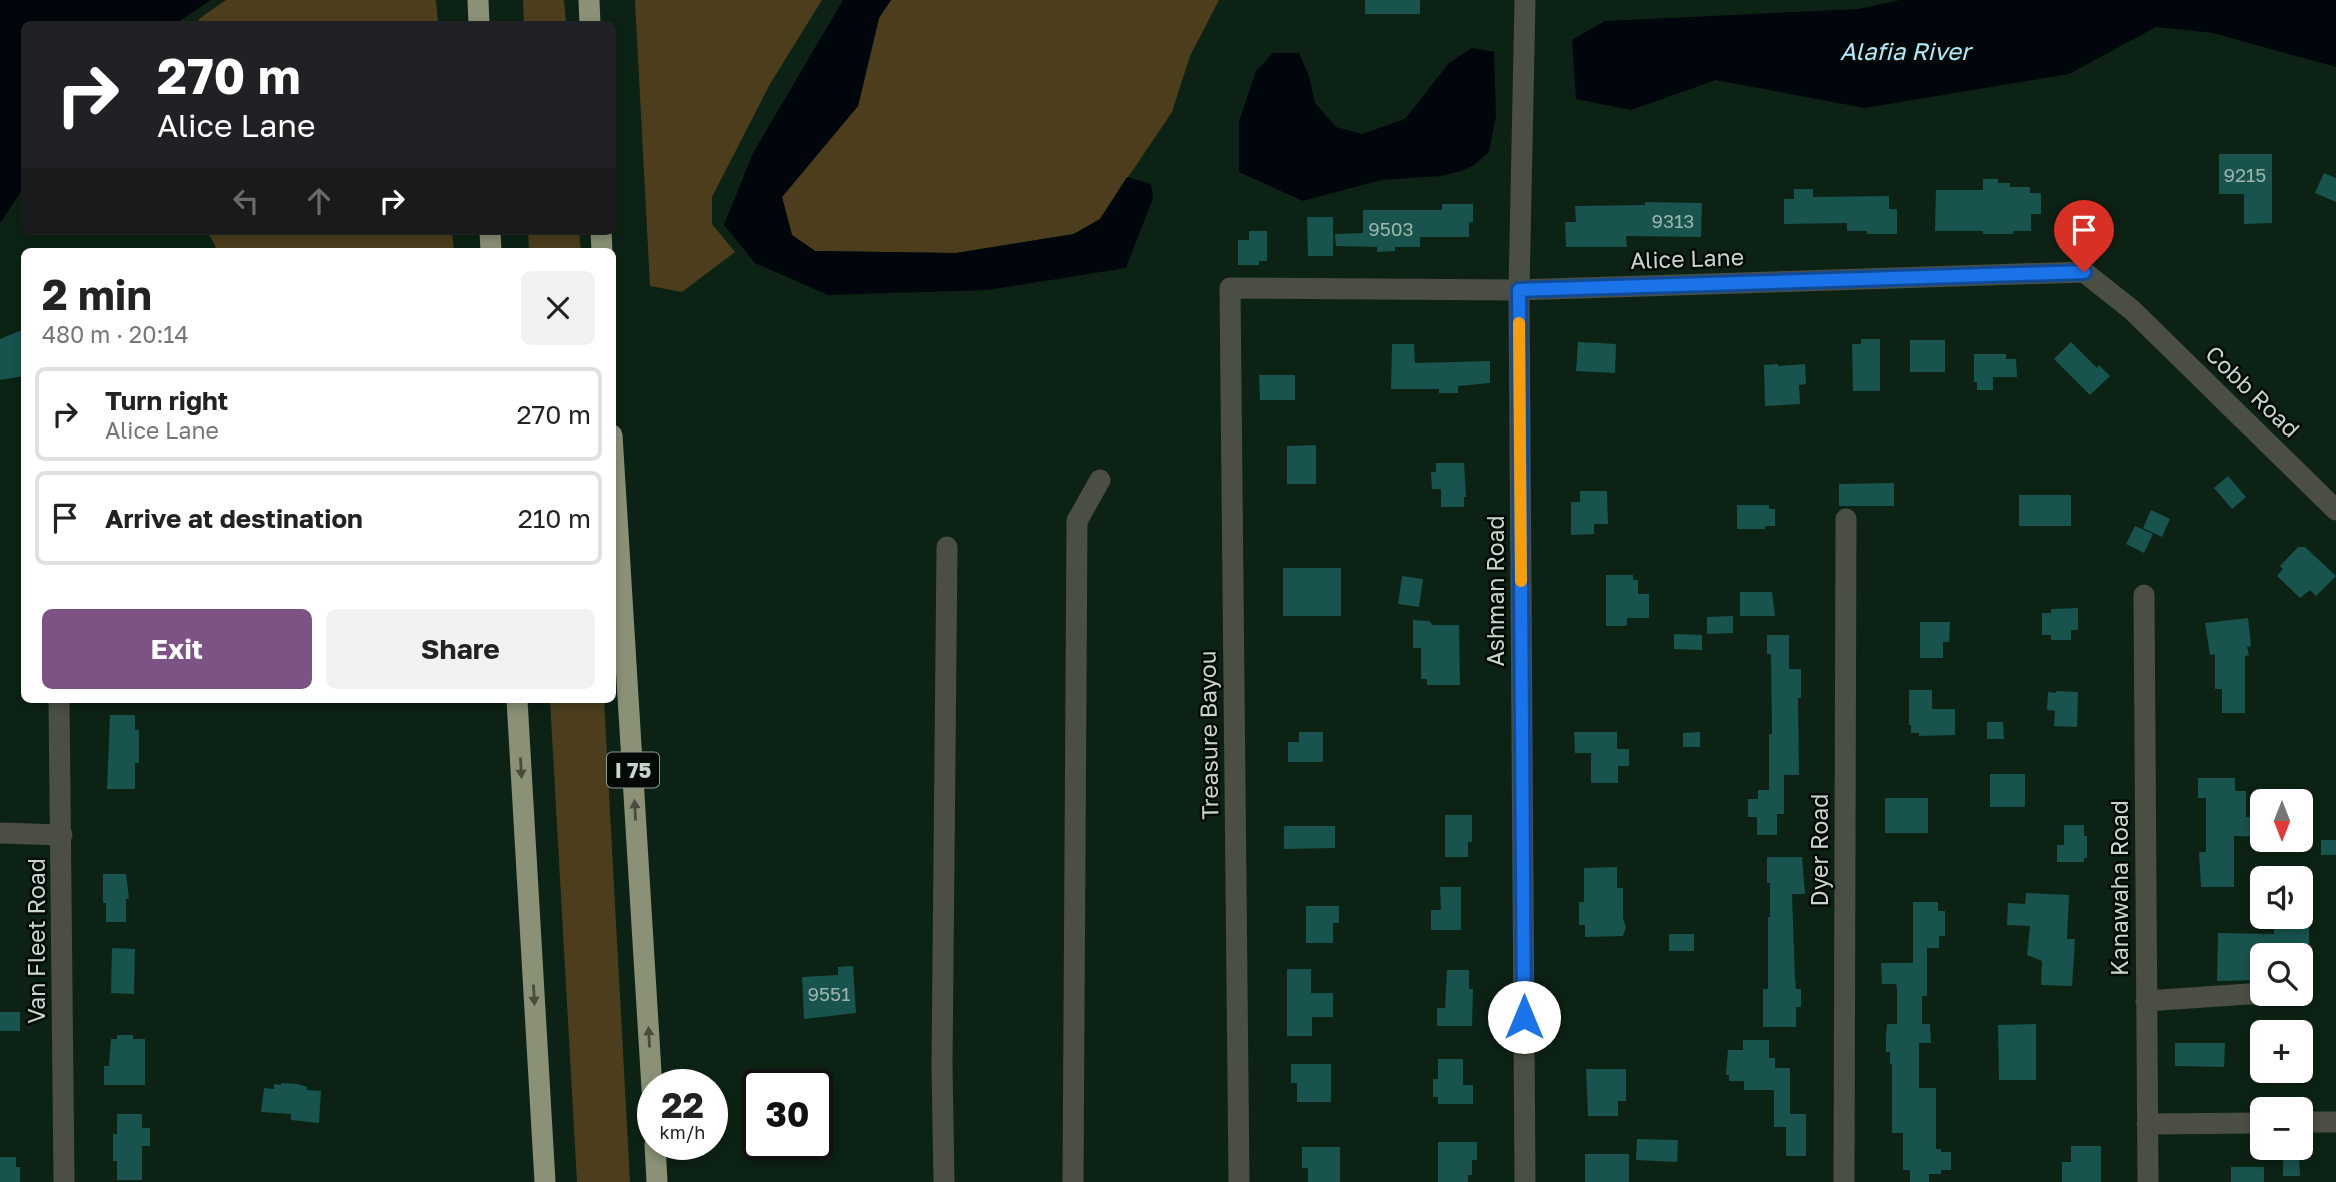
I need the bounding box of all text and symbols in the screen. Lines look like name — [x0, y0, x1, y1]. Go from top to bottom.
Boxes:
water label: Alafia River — [1840, 36, 1974, 65]
text: 270 m — [157, 46, 301, 105]
icon: right — [42, 49, 133, 140]
text: Alice Lane — [157, 106, 316, 144]
house number: 9215 — [2224, 163, 2266, 186]
icon: left — [227, 182, 265, 220]
icon: ahead — [300, 182, 338, 220]
icon: right — [373, 182, 411, 220]
pin — [2054, 200, 2114, 272]
house number: 9313 — [1652, 209, 1694, 232]
icon: arrive — [2065, 211, 2103, 249]
house number: 9503 — [1368, 217, 1414, 240]
street label: Alice Lane — [1630, 242, 1744, 274]
text: 2 min — [42, 269, 152, 319]
button: close — [521, 271, 595, 345]
text: 480 m · 20:14 — [42, 320, 189, 348]
street label: Cobb Road — [2200, 339, 2306, 443]
text: Turn right — [105, 385, 228, 416]
icon: right — [46, 395, 84, 433]
text: 270 m — [517, 399, 591, 430]
text: Alice Lane — [105, 416, 219, 444]
icon: arrive — [46, 499, 84, 537]
text: Arrive at destination — [105, 503, 363, 534]
text: 210 m — [518, 503, 591, 534]
street label: Ashman Road — [1481, 515, 1509, 667]
button: Exit — [42, 609, 312, 689]
button: Share — [326, 609, 595, 689]
street label: Treasure Bayou — [1193, 650, 1223, 820]
road number: I 75 — [607, 752, 659, 788]
one-way arrow — [515, 757, 526, 779]
north arrow — [2250, 789, 2314, 852]
map controls — [2250, 789, 2313, 1160]
street label: Dyer Road — [1805, 794, 1833, 906]
one-way arrow — [629, 799, 640, 821]
street label: Kanawaha Road — [2105, 800, 2133, 976]
street label: Van Fleet Road — [22, 858, 50, 1024]
button: sound — [2250, 866, 2313, 929]
button: search — [2250, 943, 2313, 1006]
position arrow — [1487, 980, 1561, 1054]
house number: 9551 — [808, 982, 850, 1005]
one-way arrow — [529, 984, 540, 1006]
button: + — [2250, 1020, 2313, 1083]
one-way arrow — [643, 1026, 654, 1048]
speed limit sign: 30 — [742, 1069, 833, 1160]
text: 22 — [661, 1084, 704, 1126]
button: − — [2250, 1097, 2313, 1160]
text: km/h — [660, 1121, 705, 1143]

